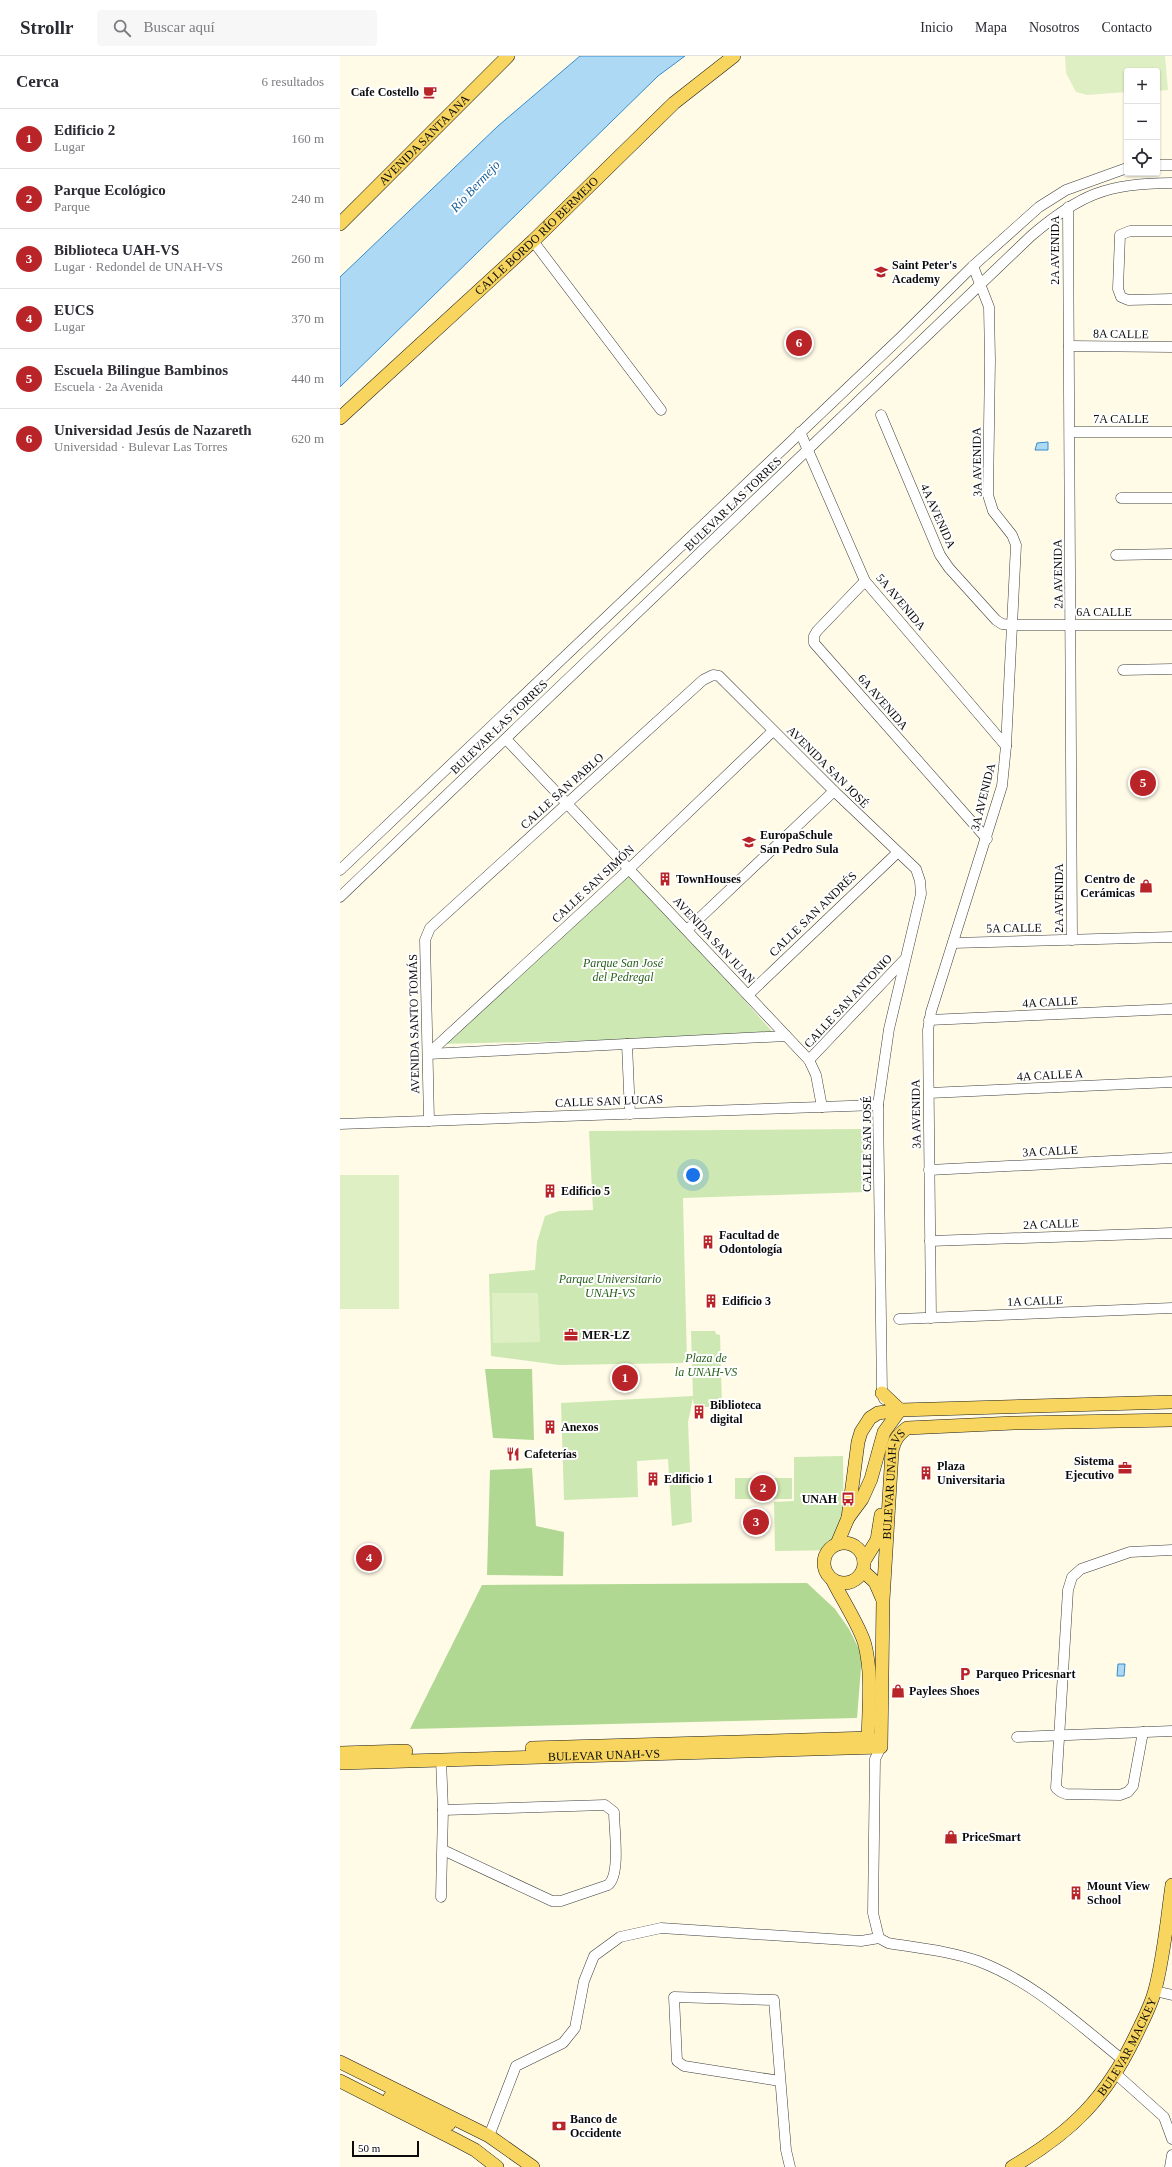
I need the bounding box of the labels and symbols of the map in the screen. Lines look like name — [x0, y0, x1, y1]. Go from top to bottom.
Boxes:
cafe icon: Cafe Costello — [422, 84, 438, 100]
place label: Cafe Costello — [351, 85, 419, 99]
street label: AVENIDA SANTA ANA — [376, 91, 473, 188]
water label: Río Bermejo — [447, 157, 503, 216]
street label: CALLE BORDO RÍO BERMEJO — [472, 174, 602, 298]
street label: 2A AVENIDA — [1048, 215, 1062, 285]
place label: Saint Peter's Academy — [892, 258, 957, 286]
school or university icon: Saint Peter's Academy — [873, 264, 889, 280]
street label: 8A CALLE — [1093, 327, 1149, 341]
pin: 6 — [786, 328, 812, 358]
street label: 7A CALLE — [1093, 412, 1149, 426]
street label: 3A AVENIDA — [969, 427, 985, 497]
street label: BULEVAR LAS TORRES — [682, 454, 784, 554]
street label: 4A AVENIDA — [917, 481, 959, 551]
street label: 2A AVENIDA — [1050, 539, 1066, 609]
street label: 5A AVENIDA — [873, 571, 929, 633]
street label: 6A CALLE — [1076, 605, 1132, 619]
street label: 6A AVENIDA — [855, 671, 911, 733]
street label: BULEVAR LAS TORRES — [448, 677, 550, 777]
street label: AVENIDA SAN JOSÉ — [784, 723, 872, 811]
street label: CALLE SAN PABLO — [518, 750, 607, 832]
street label: 3A AVENIDA — [968, 761, 998, 832]
pin: 5 — [1130, 768, 1156, 798]
place label: EuropaSchule San Pedro Sula — [760, 828, 838, 856]
school or university icon: EuropaSchule San Pedro Sula — [741, 834, 757, 850]
street label: CALLE SAN SIMÓN — [549, 842, 637, 926]
street label: 2A AVENIDA — [1052, 863, 1066, 933]
street label: CALLE SAN ANDRÉS — [766, 869, 860, 959]
building icon: TownHouses — [657, 871, 673, 887]
place label: TownHouses — [676, 872, 741, 886]
place label: Centro de Cerámicas — [1080, 872, 1136, 900]
shop icon: Centro de Cerámicas — [1138, 878, 1154, 894]
street label: AVENIDA SAN JUAN — [670, 894, 758, 986]
street label: 5A CALLE — [986, 921, 1042, 935]
street label: CALLE SAN ANTONIO — [801, 951, 895, 1051]
street label: AVENIDA SANTO TOMÁS — [406, 954, 422, 1094]
park label: Parque San José del Pedregal — [582, 956, 664, 984]
street label: 4A CALLE — [1022, 994, 1078, 1010]
street label: 4A CALLE A — [1016, 1066, 1084, 1084]
street label: 3A AVENIDA — [908, 1079, 924, 1149]
street label: CALLE SAN LUCAS — [555, 1092, 663, 1110]
street label: CALLE SAN JOSÉ — [860, 1096, 874, 1192]
street label: 3A CALLE — [1022, 1143, 1078, 1159]
your location — [683, 1165, 703, 1185]
building icon: Edificio 5 — [542, 1183, 558, 1199]
place label: Edificio 5 — [561, 1184, 610, 1198]
street label: 2A CALLE — [1023, 1216, 1079, 1232]
place label: Facultad de Odontología — [719, 1228, 782, 1256]
building icon: Facultad de Odontología — [700, 1234, 716, 1250]
park label: Parque Universitario UNAH-VS — [558, 1272, 661, 1300]
building icon: Edificio 3 — [703, 1293, 719, 1309]
street label: 1A CALLE — [1007, 1293, 1063, 1309]
place label: Edificio 3 — [722, 1294, 771, 1308]
office icon: MER-LZ — [563, 1327, 579, 1343]
place label: MER-LZ — [582, 1328, 630, 1342]
park label: Plaza de la UNAH-VS — [675, 1351, 737, 1379]
pin: 1 — [612, 1363, 638, 1393]
place label: Biblioteca digital — [710, 1398, 761, 1426]
building icon: Biblioteca digital — [691, 1404, 707, 1420]
building icon: Anexos — [542, 1419, 558, 1435]
place label: Anexos — [561, 1420, 599, 1434]
street label: BULEVAR UNAH-VS — [880, 1426, 908, 1540]
restaurant icon: Cafeterías — [505, 1446, 521, 1462]
place label: Cafeterías — [524, 1447, 577, 1461]
place label: Sistema Ejecutivo — [1065, 1454, 1114, 1482]
place label: Plaza Universitaria — [937, 1459, 1005, 1487]
office icon: Sistema Ejecutivo — [1117, 1460, 1133, 1476]
building icon: Plaza Universitaria — [918, 1465, 934, 1481]
building icon: Edificio 1 — [645, 1471, 661, 1487]
place label: Edificio 1 — [664, 1472, 713, 1486]
pin: 2 — [750, 1473, 776, 1503]
bus stop icon: UNAH — [840, 1491, 856, 1507]
place label: UNAH — [802, 1492, 838, 1506]
pin: 3 — [743, 1507, 769, 1537]
pin: 4 — [356, 1543, 382, 1573]
parking icon: Parqueo Pricesnart — [957, 1666, 973, 1682]
place label: Parqueo Pricesnart — [976, 1667, 1075, 1681]
shop icon: Paylees Shoes — [890, 1683, 906, 1699]
place label: Paylees Shoes — [909, 1684, 980, 1698]
street label: BULEVAR UNAH-VS — [548, 1747, 660, 1764]
shop icon: PriceSmart — [943, 1829, 959, 1845]
place label: PriceSmart — [962, 1830, 1021, 1844]
place label: Mount View School — [1087, 1879, 1150, 1907]
building icon: Mount View School — [1068, 1885, 1084, 1901]
street label: BULEVAR MACKEY — [1095, 1995, 1159, 2099]
place label: Banco de Occidente — [570, 2112, 622, 2140]
bank icon: Banco de Occidente — [551, 2118, 567, 2134]
scale bar — [352, 2139, 419, 2158]

